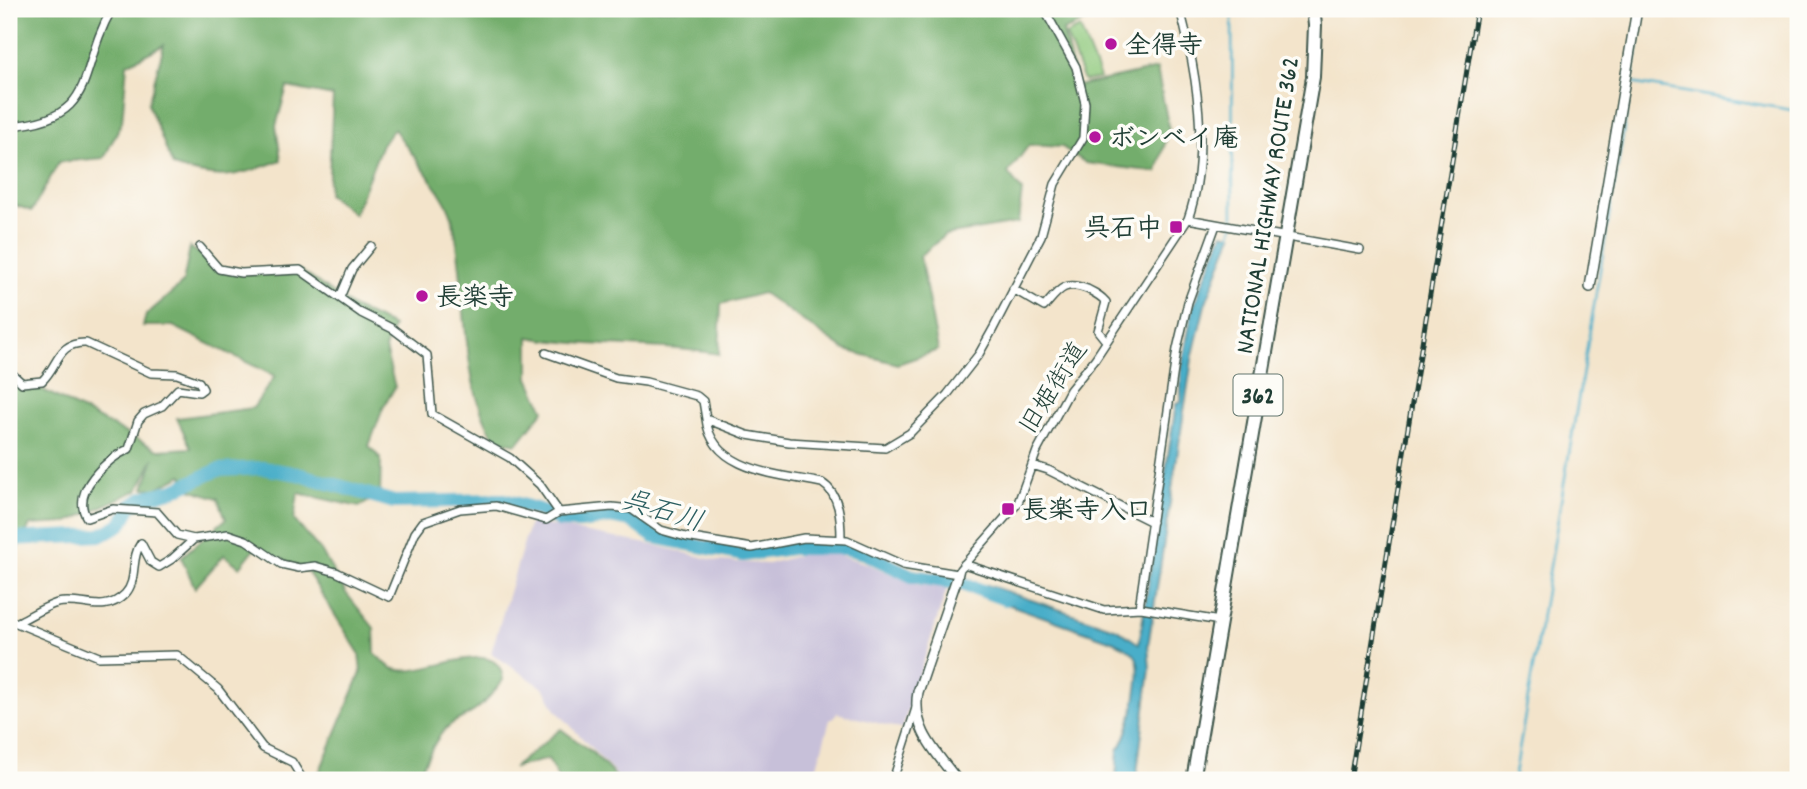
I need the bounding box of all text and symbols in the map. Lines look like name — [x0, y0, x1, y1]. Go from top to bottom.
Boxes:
place label: 全得寺 — [1125, 29, 1203, 66]
marker: 全得寺 — [1103, 36, 1119, 52]
street label: NATIONAL HIGHWAY ROUTE 362 — [1228, 54, 1311, 357]
place label: ボンベイ庵 — [1109, 122, 1239, 159]
marker: ボンベイ庵 — [1087, 129, 1103, 145]
place label: 呉石中 — [1084, 212, 1162, 249]
marker: 呉石中 — [1168, 219, 1184, 235]
place label: 長楽寺 — [436, 281, 514, 318]
marker: 長楽寺 — [414, 288, 430, 304]
street label: 旧姫街道 — [1012, 335, 1098, 443]
road number: 362 — [1234, 374, 1282, 416]
water label: 呉石川 — [616, 482, 708, 545]
place label: 長楽寺入口 — [1022, 494, 1152, 531]
marker: 長楽寺入口 — [1000, 501, 1016, 517]

